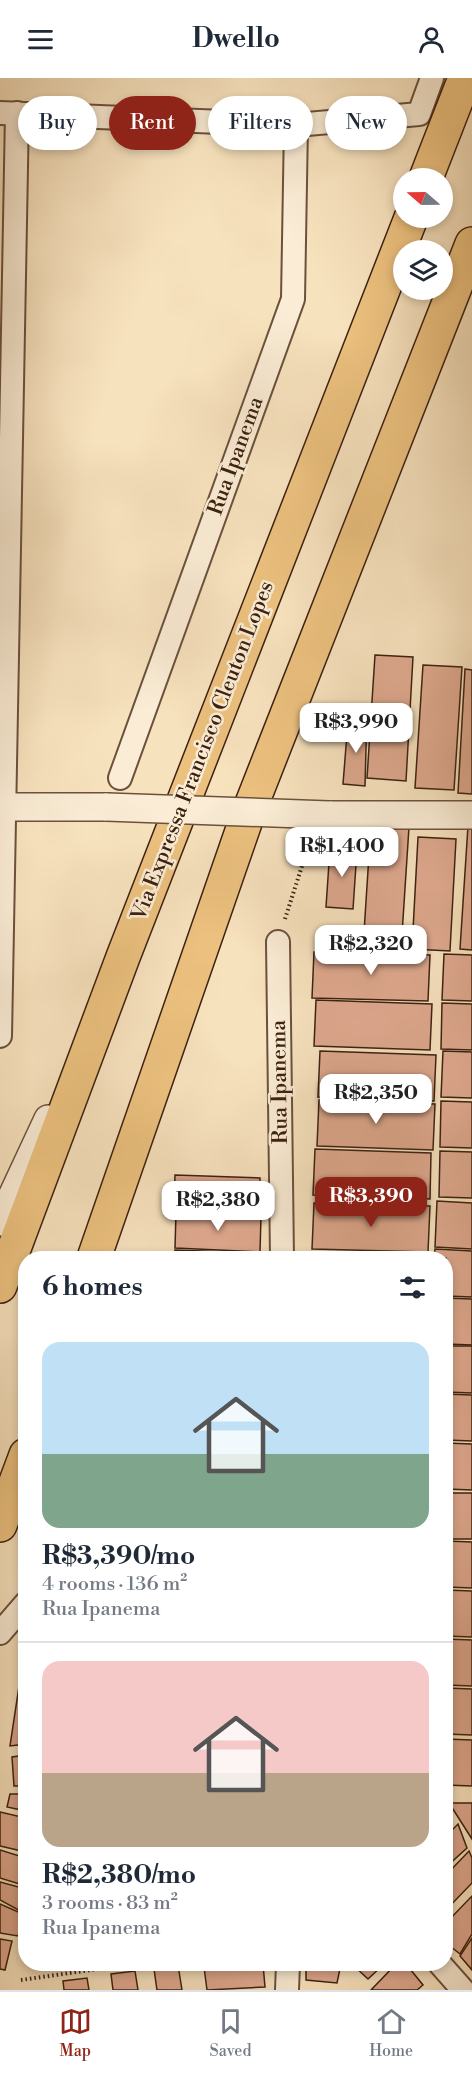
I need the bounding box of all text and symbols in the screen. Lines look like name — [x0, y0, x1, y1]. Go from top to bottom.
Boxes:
text: Dwello — [192, 22, 280, 56]
icon: menu — [24, 23, 57, 56]
icon: person — [415, 23, 448, 56]
chip: Buy — [18, 96, 97, 150]
chip: Rent — [109, 96, 196, 150]
chip: Filters — [208, 96, 313, 150]
chip: New — [325, 96, 407, 150]
north arrow — [393, 168, 453, 228]
map controls — [393, 168, 453, 300]
button: layers — [393, 240, 453, 300]
street label: Rua Ipanema — [203, 393, 270, 519]
street label: Via Expressa Francisco Cleuton Lopes — [126, 578, 280, 925]
pin: R$3,990 — [301, 703, 411, 754]
text: R$3,990 — [314, 710, 398, 735]
pin: R$1,400 — [287, 827, 397, 878]
text: R$1,400 — [299, 834, 385, 859]
pin: R$2,320 — [316, 925, 426, 976]
text: R$2,320 — [329, 932, 413, 957]
street label: Rua Ipanema — [266, 1019, 294, 1144]
pin: R$2,350 — [321, 1074, 431, 1125]
text: R$2,350 — [334, 1081, 418, 1106]
pin: R$3,390 — [316, 1177, 426, 1228]
pin: R$2,380 — [163, 1181, 273, 1232]
text: R$3,390 — [329, 1184, 413, 1209]
text: R$2,380 — [176, 1188, 260, 1213]
text: 6 homes — [42, 1271, 143, 1303]
icon: filters — [396, 1271, 429, 1304]
icon: home — [182, 1381, 290, 1489]
text: R$3,390/mo — [42, 1540, 195, 1572]
text: 4 rooms · 136 m² — [42, 1572, 187, 1597]
text: Rua Ipanema — [42, 1597, 160, 1622]
icon: home — [182, 1700, 290, 1808]
text: R$2,380/mo — [42, 1859, 196, 1891]
text: 3 rooms · 83 m² — [42, 1891, 178, 1916]
text: Rua Ipanema — [42, 1916, 160, 1941]
tab: Map — [59, 2005, 92, 2061]
tab: Saved — [210, 2005, 252, 2061]
tab: Home — [369, 2005, 413, 2061]

